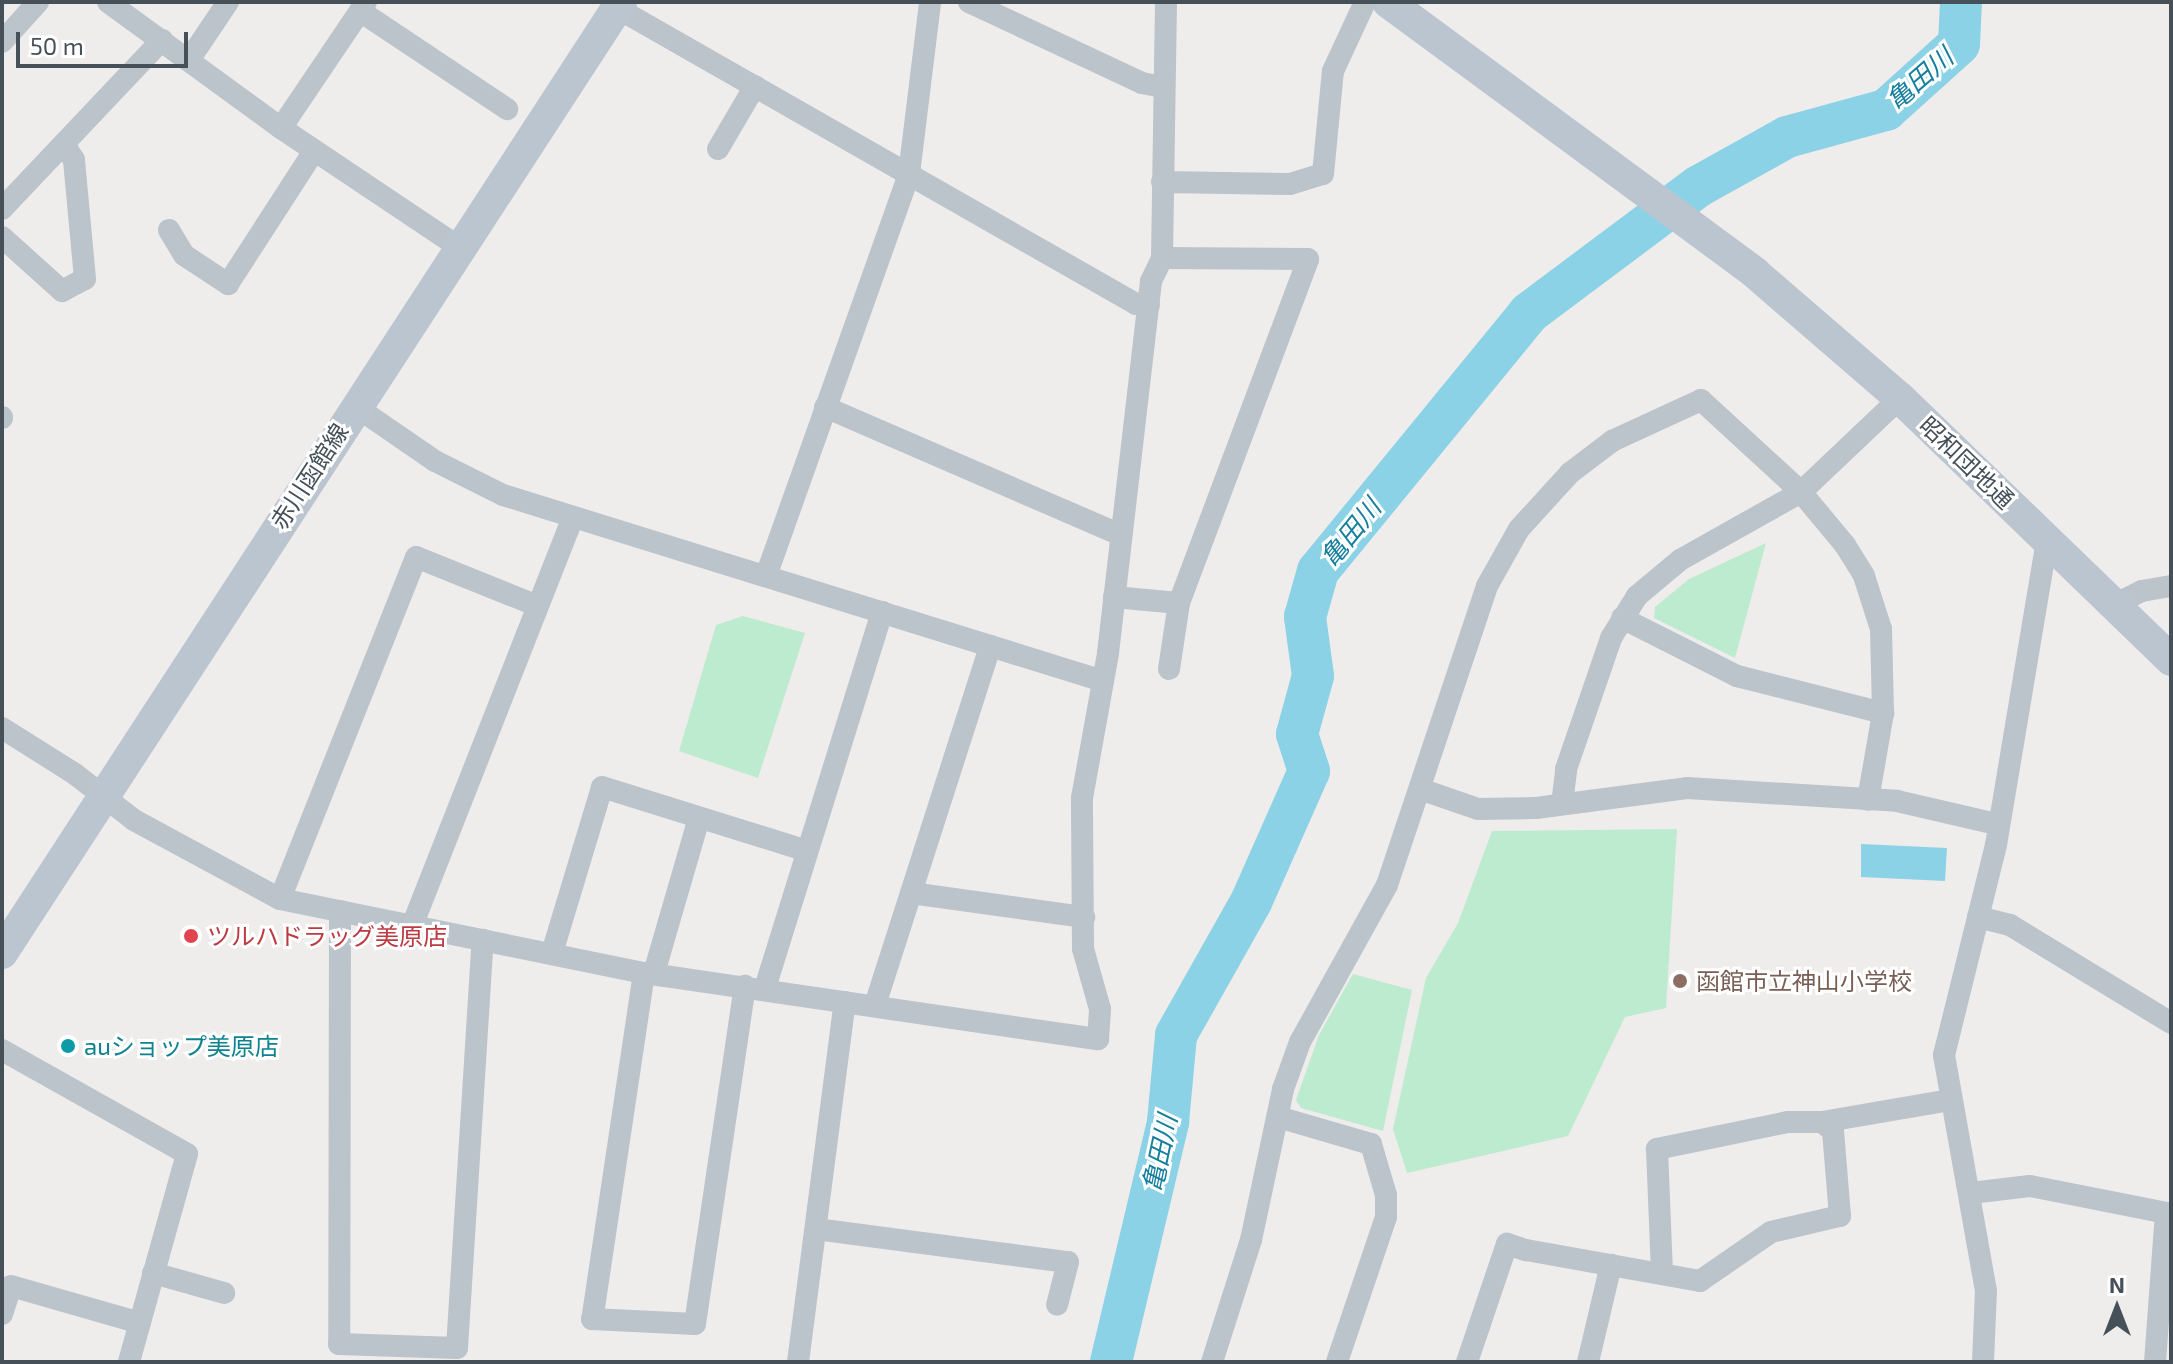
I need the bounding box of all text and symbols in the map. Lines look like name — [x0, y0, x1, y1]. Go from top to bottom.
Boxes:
scale bar — [20, 16, 192, 66]
text: 50 m — [30, 31, 84, 60]
water label: 亀田川 — [1879, 41, 1959, 115]
street label: 昭和団地通 — [1914, 410, 2020, 514]
street label: 赤川函館線 — [264, 418, 354, 534]
water label: 亀田川 — [1313, 492, 1387, 572]
place label: ツルハドラッグ美原店 — [207, 922, 447, 950]
marker: ツルハドラッグ美原店 — [182, 927, 200, 945]
place label: 函館市立神山小学校 — [1696, 967, 1912, 995]
marker: 函館市立神山小学校 — [1671, 972, 1689, 990]
place label: auショップ美原店 — [84, 1032, 279, 1060]
marker: auショップ美原店 — [59, 1037, 77, 1055]
water label: 亀田川 — [1136, 1112, 1182, 1194]
north arrow — [2077, 1268, 2157, 1348]
text: N — [2109, 1271, 2125, 1297]

